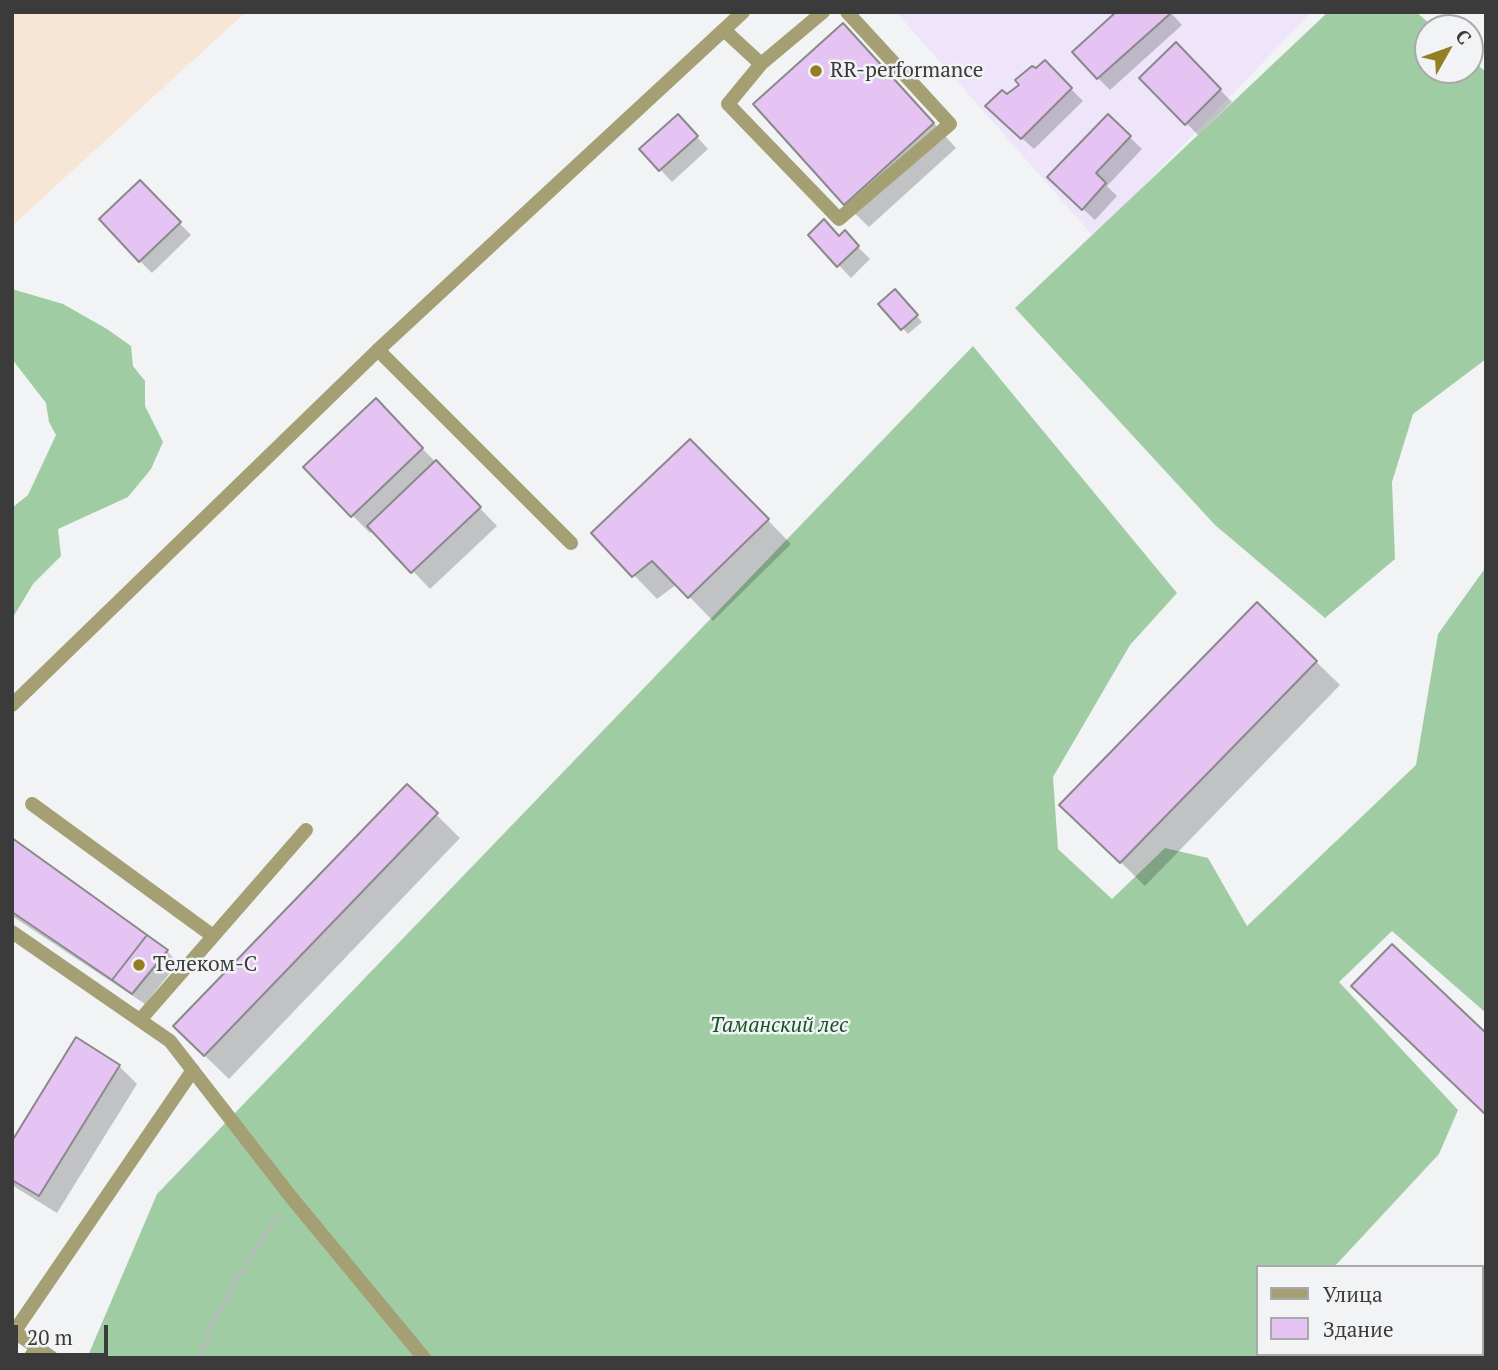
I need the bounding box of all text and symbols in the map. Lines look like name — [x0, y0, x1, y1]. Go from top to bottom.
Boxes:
north arrow — [1414, 14, 1484, 84]
text: С — [1450, 24, 1477, 49]
place label: RR-performance — [830, 58, 983, 84]
marker: RR-performance — [808, 63, 824, 79]
place label: Телеком-С — [153, 952, 257, 978]
marker: Телеком-С — [131, 957, 147, 973]
park label: Таманский лес — [710, 1013, 848, 1039]
legend — [1256, 1265, 1484, 1356]
text: Улица — [1323, 1280, 1383, 1308]
scale bar — [18, 1310, 112, 1354]
text: Здание — [1323, 1315, 1394, 1343]
text: 20 m — [27, 1323, 73, 1351]

